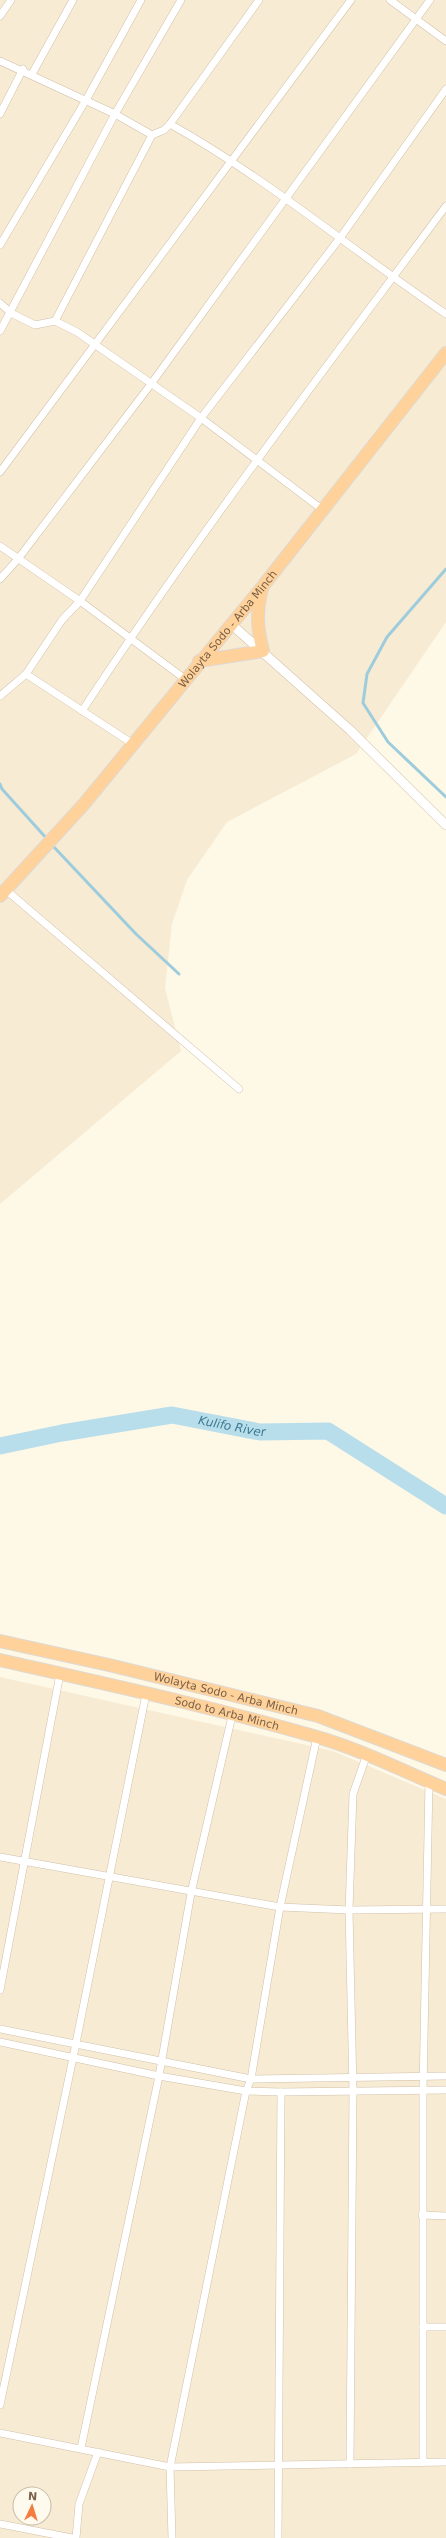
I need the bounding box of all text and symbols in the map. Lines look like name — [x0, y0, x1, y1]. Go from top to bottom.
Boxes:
street label: Wolayta Sodo - Arba Minch — [176, 568, 280, 691]
water label: Kulifo River — [197, 1413, 267, 1439]
street label: Wolayta Sodo - Arba Minch — [152, 1670, 299, 1718]
street label: Sodo to Arba Minch — [173, 1694, 281, 1733]
north arrow — [12, 2486, 52, 2526]
text: N — [28, 2490, 38, 2503]

